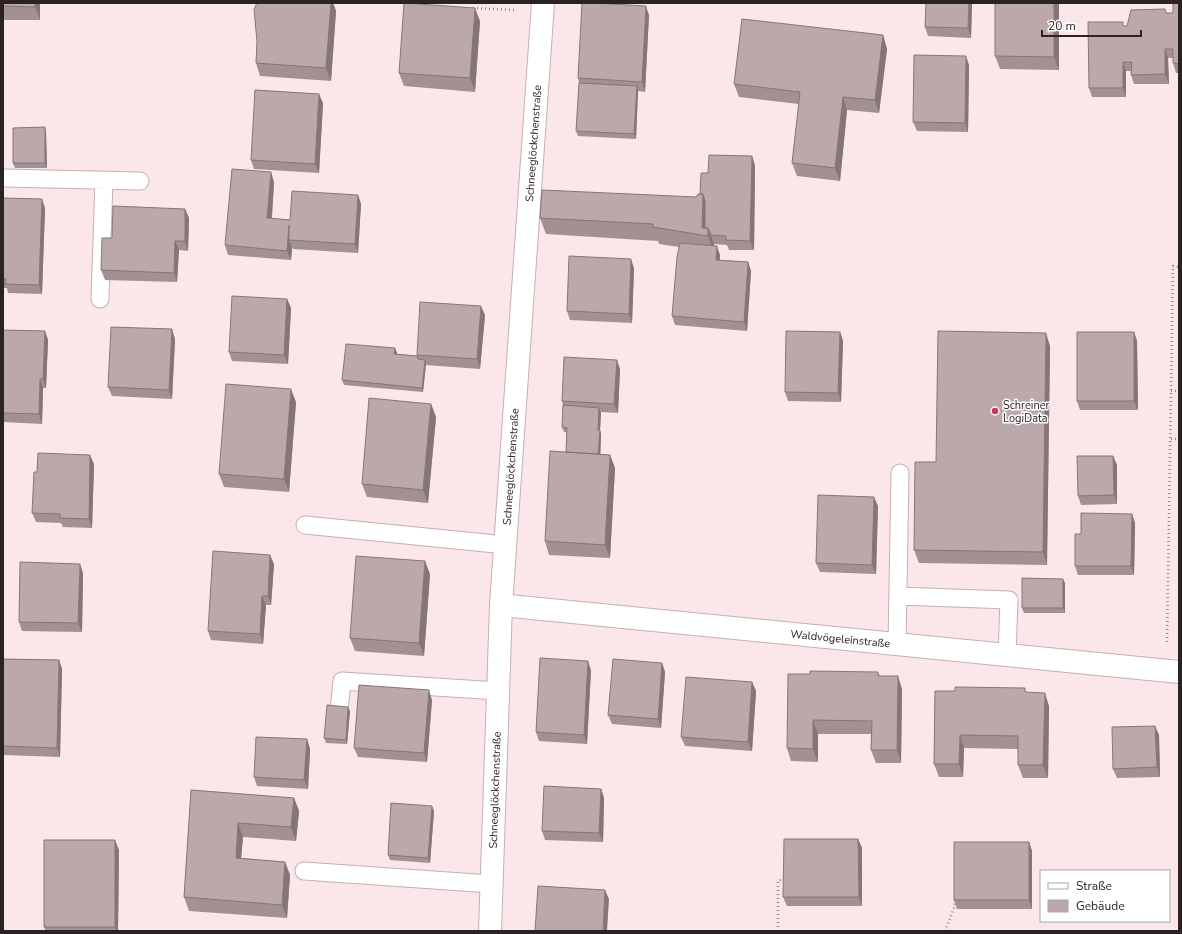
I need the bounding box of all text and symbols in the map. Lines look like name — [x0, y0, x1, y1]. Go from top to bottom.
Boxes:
scale bar — [1042, 12, 1141, 38]
text: 20 m — [1048, 18, 1076, 34]
street label: Schneeglöckchenstraße — [522, 84, 545, 202]
place label: Schreiner LogiData — [1003, 398, 1049, 426]
marker: Schreiner LogiData — [990, 406, 1000, 416]
street label: Schneeglöckchenstraße — [499, 407, 522, 526]
street label: Waldvögeleinstraße — [790, 626, 891, 651]
street label: Schneeglöckchenstraße — [485, 731, 504, 849]
legend — [1040, 870, 1170, 922]
text: Straße — [1076, 878, 1112, 894]
text: Gebäude — [1076, 898, 1125, 914]

